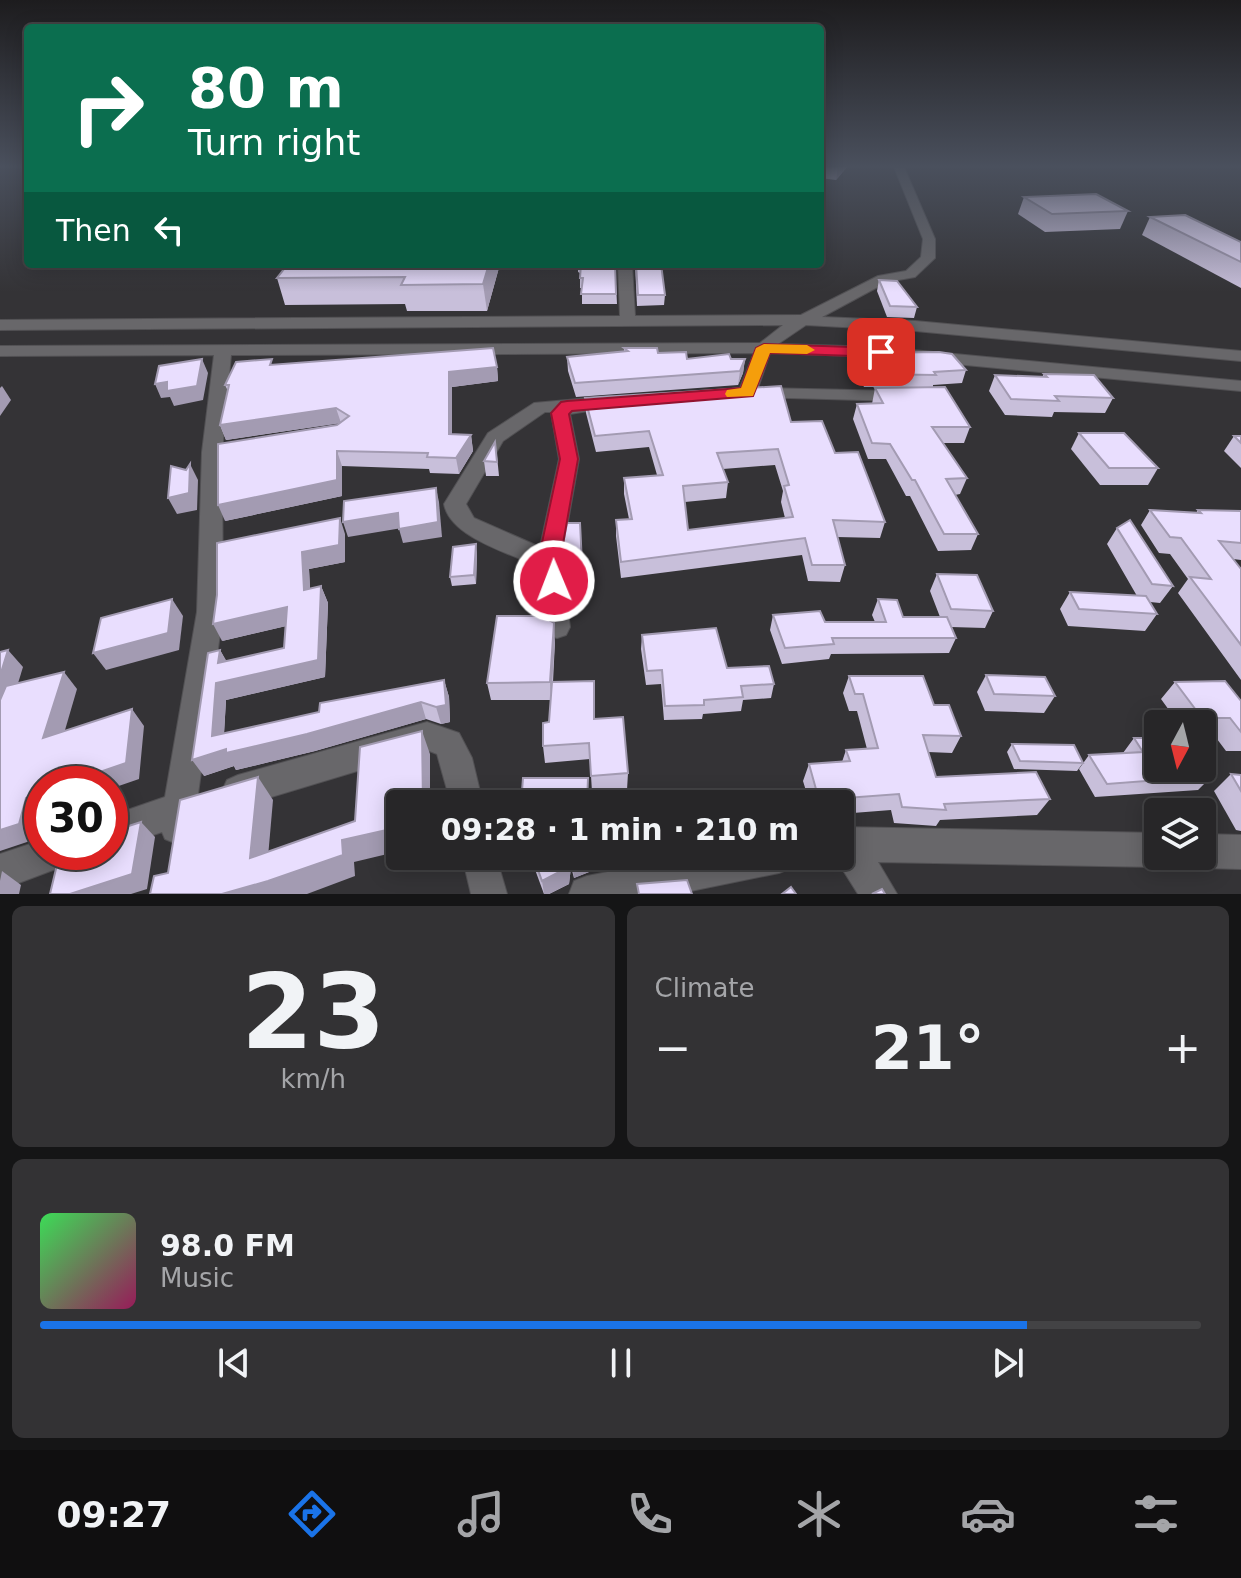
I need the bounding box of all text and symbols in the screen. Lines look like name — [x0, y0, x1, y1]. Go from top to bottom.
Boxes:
text: 80 m — [188, 55, 344, 120]
icon: right — [56, 56, 160, 160]
text: Turn right — [188, 122, 360, 163]
icon: left — [147, 208, 191, 252]
text: Then — [56, 213, 131, 248]
pin — [847, 318, 915, 386]
icon: arrive — [859, 330, 903, 374]
position arrow — [512, 539, 596, 623]
north arrow — [1144, 710, 1216, 782]
map controls — [1144, 710, 1216, 870]
speed limit sign: 30 — [24, 766, 128, 870]
button: layers — [1144, 798, 1216, 870]
text: 09:28 · 1 min · 210 m — [441, 812, 799, 847]
text: 23 — [241, 951, 386, 1073]
text: Climate — [655, 973, 755, 1003]
text: 21° — [871, 1013, 985, 1083]
text: − — [655, 1022, 691, 1073]
text: + — [1164, 1022, 1201, 1073]
text: km/h — [280, 1064, 346, 1094]
text: 98.0 FM — [160, 1228, 295, 1263]
text: Music — [160, 1263, 234, 1293]
icon: previous — [212, 1341, 256, 1385]
icon: pause — [599, 1341, 643, 1385]
icon: next — [986, 1341, 1030, 1385]
icon: directions — [284, 1486, 340, 1542]
icon: music — [453, 1486, 509, 1542]
icon: phone — [622, 1486, 678, 1542]
icon: climate — [791, 1486, 847, 1542]
icon: car — [960, 1486, 1016, 1542]
icon: filters — [1128, 1486, 1184, 1542]
text: 09:27 — [56, 1494, 171, 1535]

